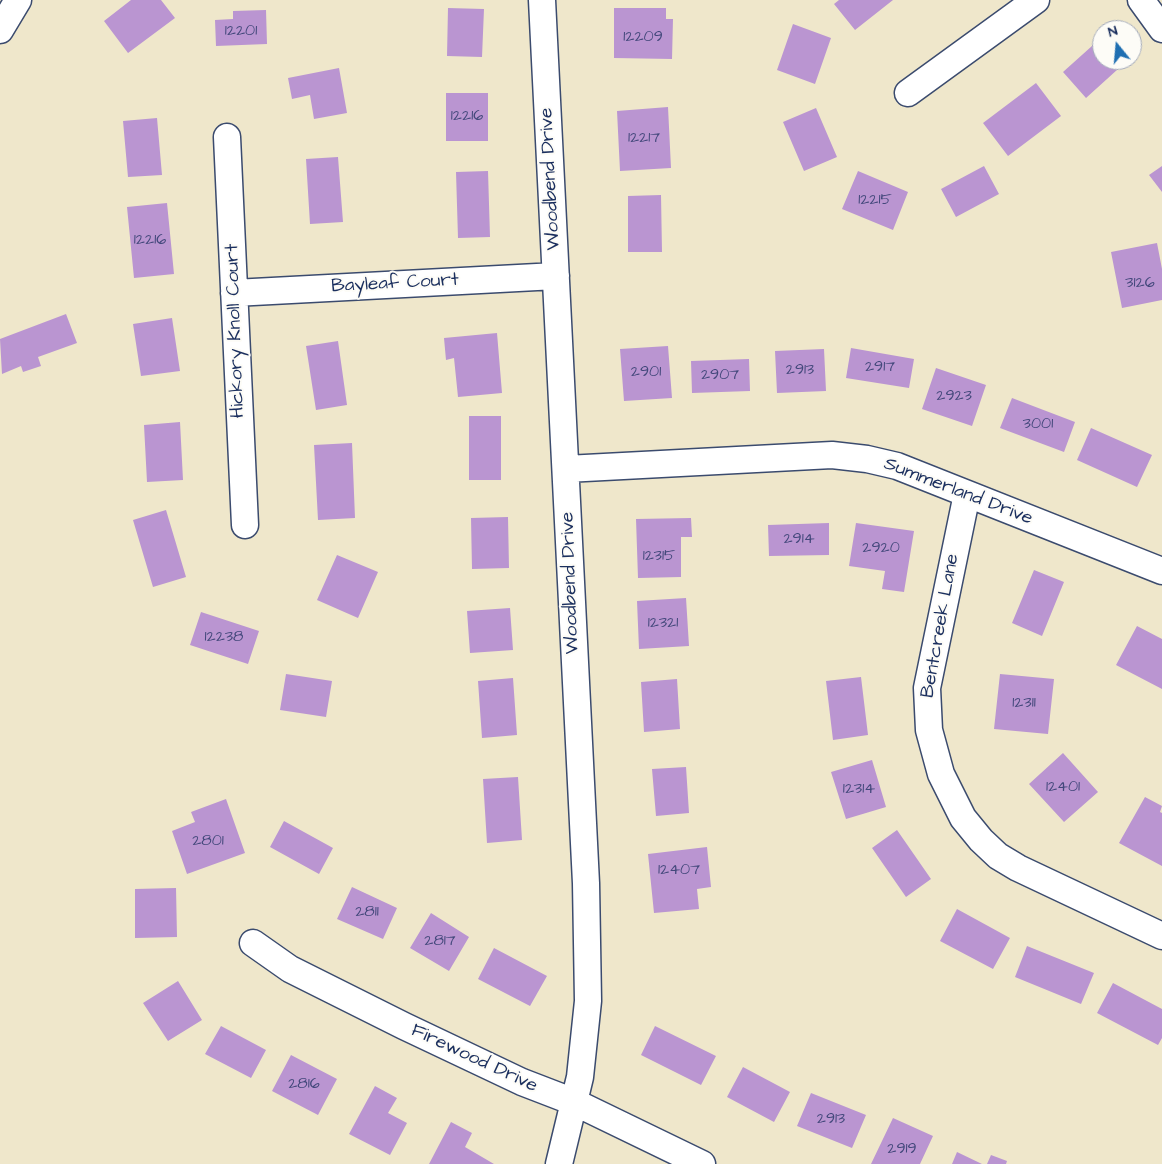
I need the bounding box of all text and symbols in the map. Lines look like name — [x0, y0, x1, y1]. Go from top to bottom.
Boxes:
north arrow — [1092, 20, 1142, 70]
text: N — [1106, 21, 1120, 42]
house number: 12201 — [225, 22, 257, 42]
house number: 12209 — [623, 28, 663, 48]
house number: 12216 — [451, 107, 483, 127]
street label: Woodbend Drive — [536, 107, 566, 251]
house number: 12217 — [628, 129, 660, 149]
house number: 12215 — [858, 191, 892, 211]
house number: 12216 — [134, 231, 166, 251]
street label: Hickory Knoll Court — [222, 243, 250, 419]
street label: Bayleaf Court — [331, 269, 459, 299]
house number: 3126 — [1125, 274, 1155, 294]
house number: 2917 — [865, 358, 895, 378]
house number: 2913 — [786, 361, 814, 381]
house number: 2901 — [631, 363, 661, 383]
house number: 2907 — [701, 366, 739, 386]
house number: 2923 — [936, 387, 972, 407]
house number: 3001 — [1023, 415, 1053, 435]
street label: Summerland Drive — [880, 453, 1036, 531]
street label: Woodbend Drive — [557, 511, 585, 655]
house number: 2914 — [783, 530, 815, 550]
house number: 2920 — [862, 539, 900, 559]
house number: 12315 — [643, 547, 675, 567]
street label: Bentcreek Lane — [917, 552, 965, 700]
house number: 12321 — [648, 614, 678, 634]
house number: 12238 — [205, 628, 243, 648]
house number: 12311 — [1012, 694, 1036, 714]
house number: 12401 — [1046, 778, 1080, 798]
house number: 12314 — [843, 780, 875, 800]
house number: 2801 — [192, 832, 224, 852]
house number: 12407 — [658, 861, 700, 881]
house number: 2811 — [355, 903, 379, 923]
house number: 2817 — [424, 932, 456, 952]
street label: Firewood Drive — [407, 1020, 541, 1098]
house number: 2816 — [288, 1075, 320, 1095]
house number: 2913 — [817, 1110, 845, 1130]
house number: 2919 — [887, 1140, 917, 1160]

